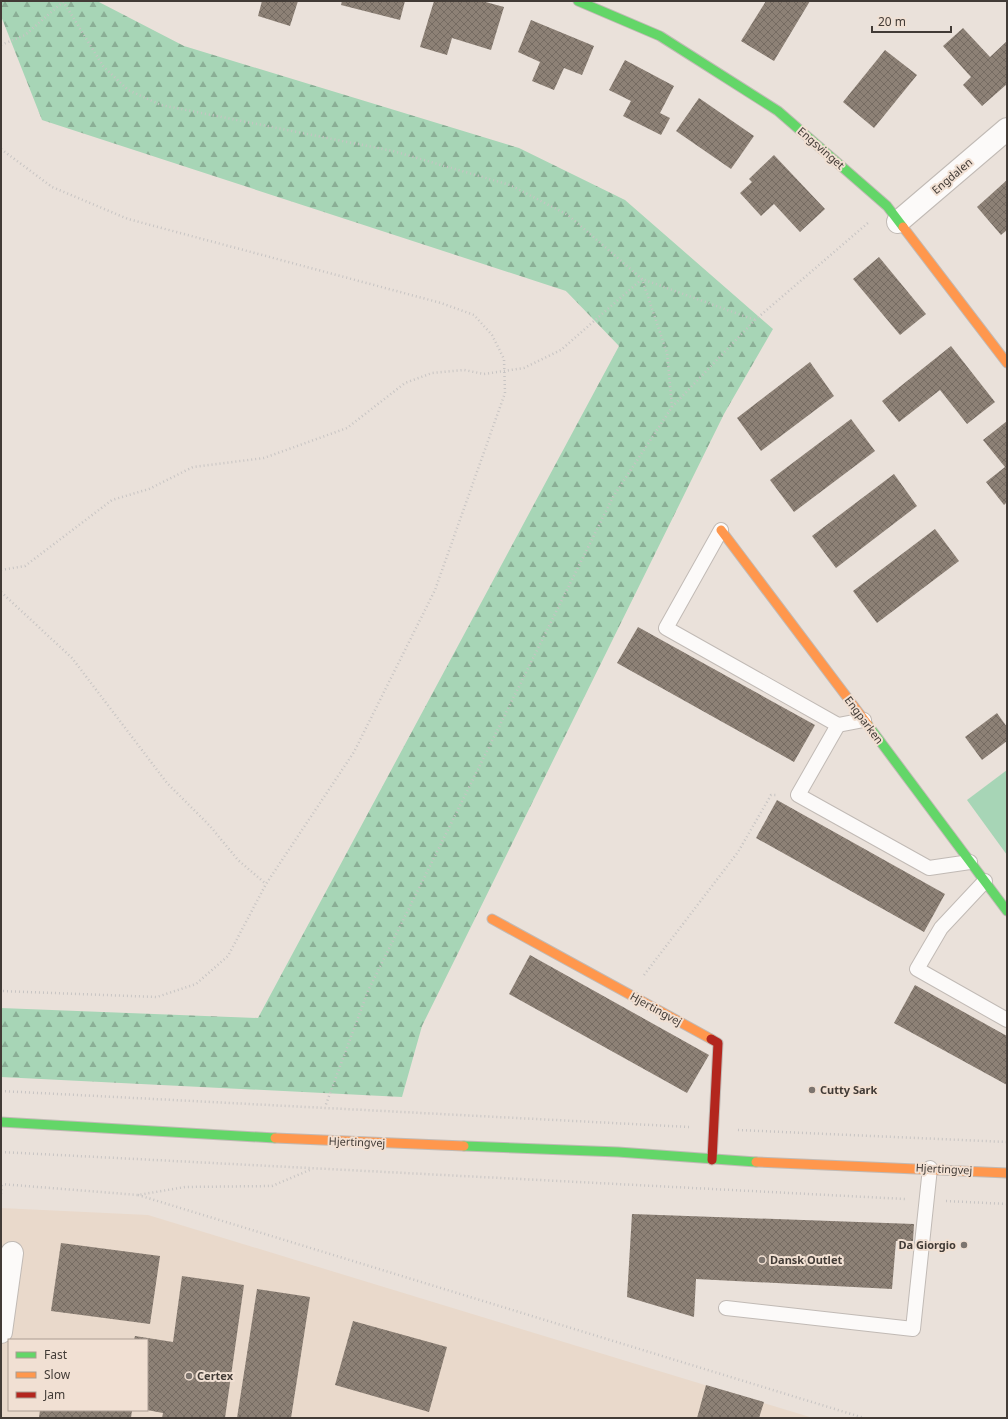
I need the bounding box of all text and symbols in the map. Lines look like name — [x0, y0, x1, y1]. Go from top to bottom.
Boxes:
scale bar — [872, 8, 951, 34]
text: 20 m — [878, 13, 906, 30]
street label: Engsvinget — [795, 123, 848, 172]
street label: Engdalen — [928, 154, 975, 197]
street label: Engparken — [842, 693, 887, 747]
street label: Hjertingvej — [628, 988, 685, 1029]
place label: Cutty Sark — [820, 1082, 877, 1097]
marker: Cutty Sark — [807, 1085, 817, 1095]
street label: Hjertingvej — [328, 1133, 386, 1150]
street label: Hjertingvej — [915, 1160, 973, 1177]
place label: Da Giorgio — [898, 1237, 956, 1252]
marker: Da Giorgio — [959, 1240, 969, 1250]
place label: Dansk Outlet — [770, 1252, 842, 1267]
marker: Dansk Outlet — [757, 1255, 767, 1265]
legend — [8, 1339, 148, 1411]
text: Fast — [44, 1346, 68, 1363]
text: Slow — [44, 1366, 71, 1383]
place label: Certex — [197, 1368, 234, 1383]
marker: Certex — [184, 1371, 194, 1381]
text: Jam — [43, 1386, 65, 1403]

